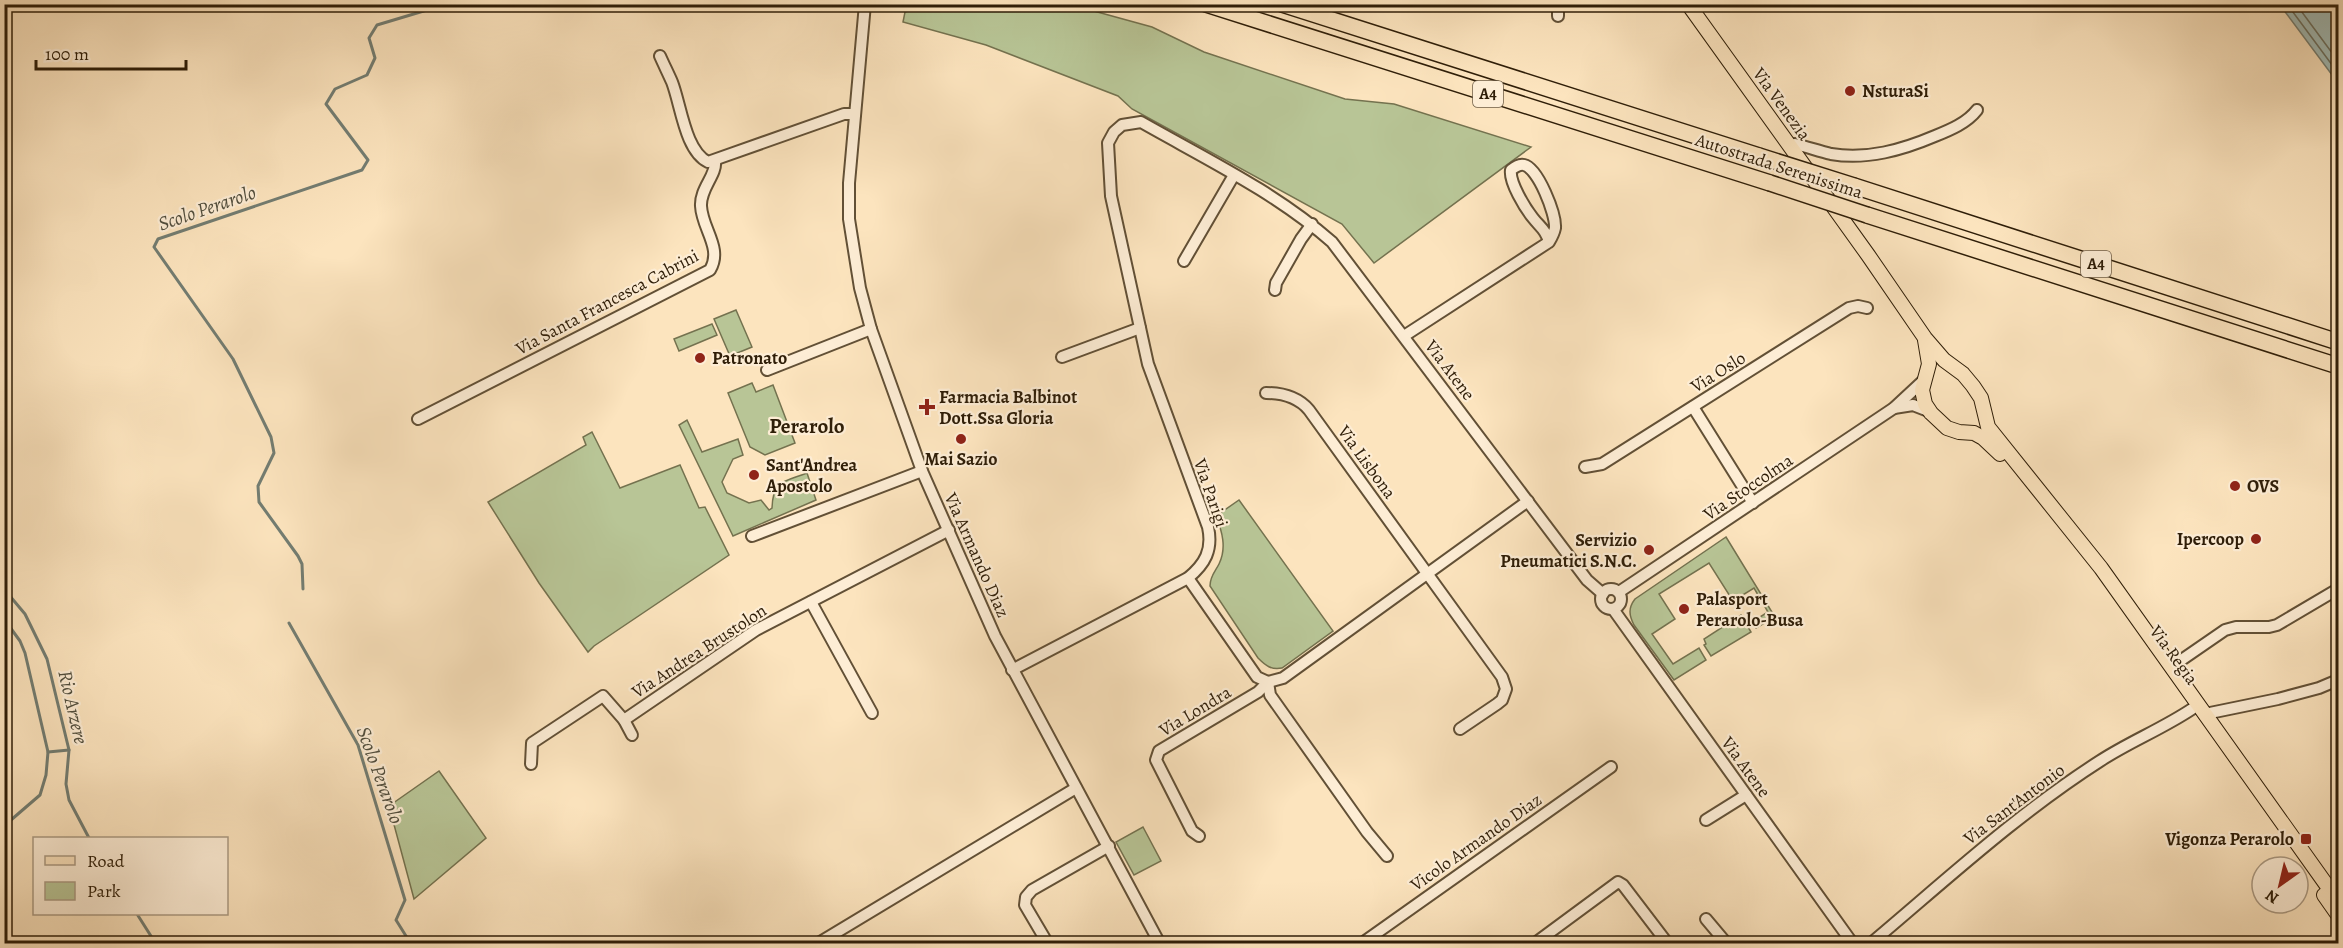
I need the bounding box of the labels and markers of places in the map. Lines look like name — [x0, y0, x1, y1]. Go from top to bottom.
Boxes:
place label: NsturaSi — [1862, 79, 1929, 103]
marker: NsturaSi — [1843, 84, 1857, 98]
place label: Patronato — [712, 346, 787, 370]
marker: Patronato — [693, 351, 707, 365]
place label: Farmacia Balbinot Dott.Ssa Gloria — [939, 385, 1077, 430]
marker: Farmacia Balbinot Dott.Ssa Gloria — [920, 400, 934, 414]
marker: Mai Sazio — [954, 432, 968, 446]
place label: Mai Sazio — [925, 447, 997, 471]
place label: Sant'Andrea Apostolo — [765, 453, 858, 498]
marker: Sant'Andrea Apostolo — [747, 468, 761, 482]
place label: OVS — [2247, 474, 2279, 498]
marker: OVS — [2228, 479, 2242, 493]
place label: Ipercoop — [2177, 527, 2244, 551]
place label: Servizio Pneumatici S.N.C. — [1500, 528, 1637, 573]
marker: Ipercoop — [2249, 532, 2263, 546]
marker: Servizio Pneumatici S.N.C. — [1642, 543, 1656, 557]
place label: Palasport Perarolo-Busa — [1696, 587, 1804, 632]
marker: Palasport Perarolo-Busa — [1677, 602, 1691, 616]
place label: Vigonza Perarolo — [2164, 827, 2294, 851]
marker: Vigonza Perarolo — [2299, 832, 2313, 846]

